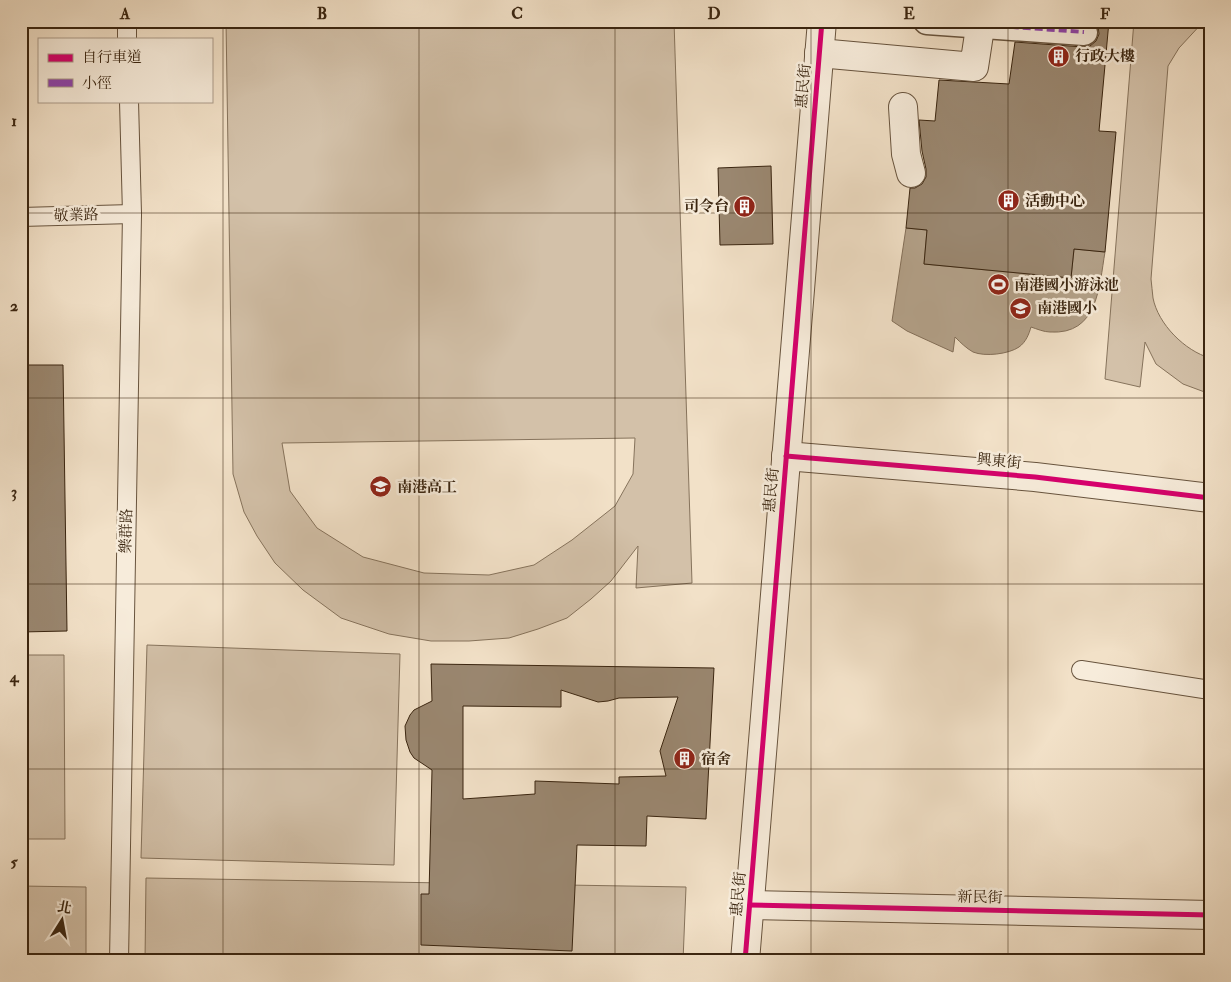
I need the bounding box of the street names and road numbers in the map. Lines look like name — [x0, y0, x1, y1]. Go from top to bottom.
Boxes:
street label: 惠民街 — [792, 63, 815, 109]
street label: 敬業路 — [53, 205, 99, 226]
street label: 興東街 — [976, 450, 1022, 473]
street label: 惠民街 — [760, 467, 783, 513]
street label: 樂群路 — [117, 508, 136, 554]
street label: 惠民街 — [727, 871, 750, 917]
street label: 新民街 — [957, 888, 1003, 907]

